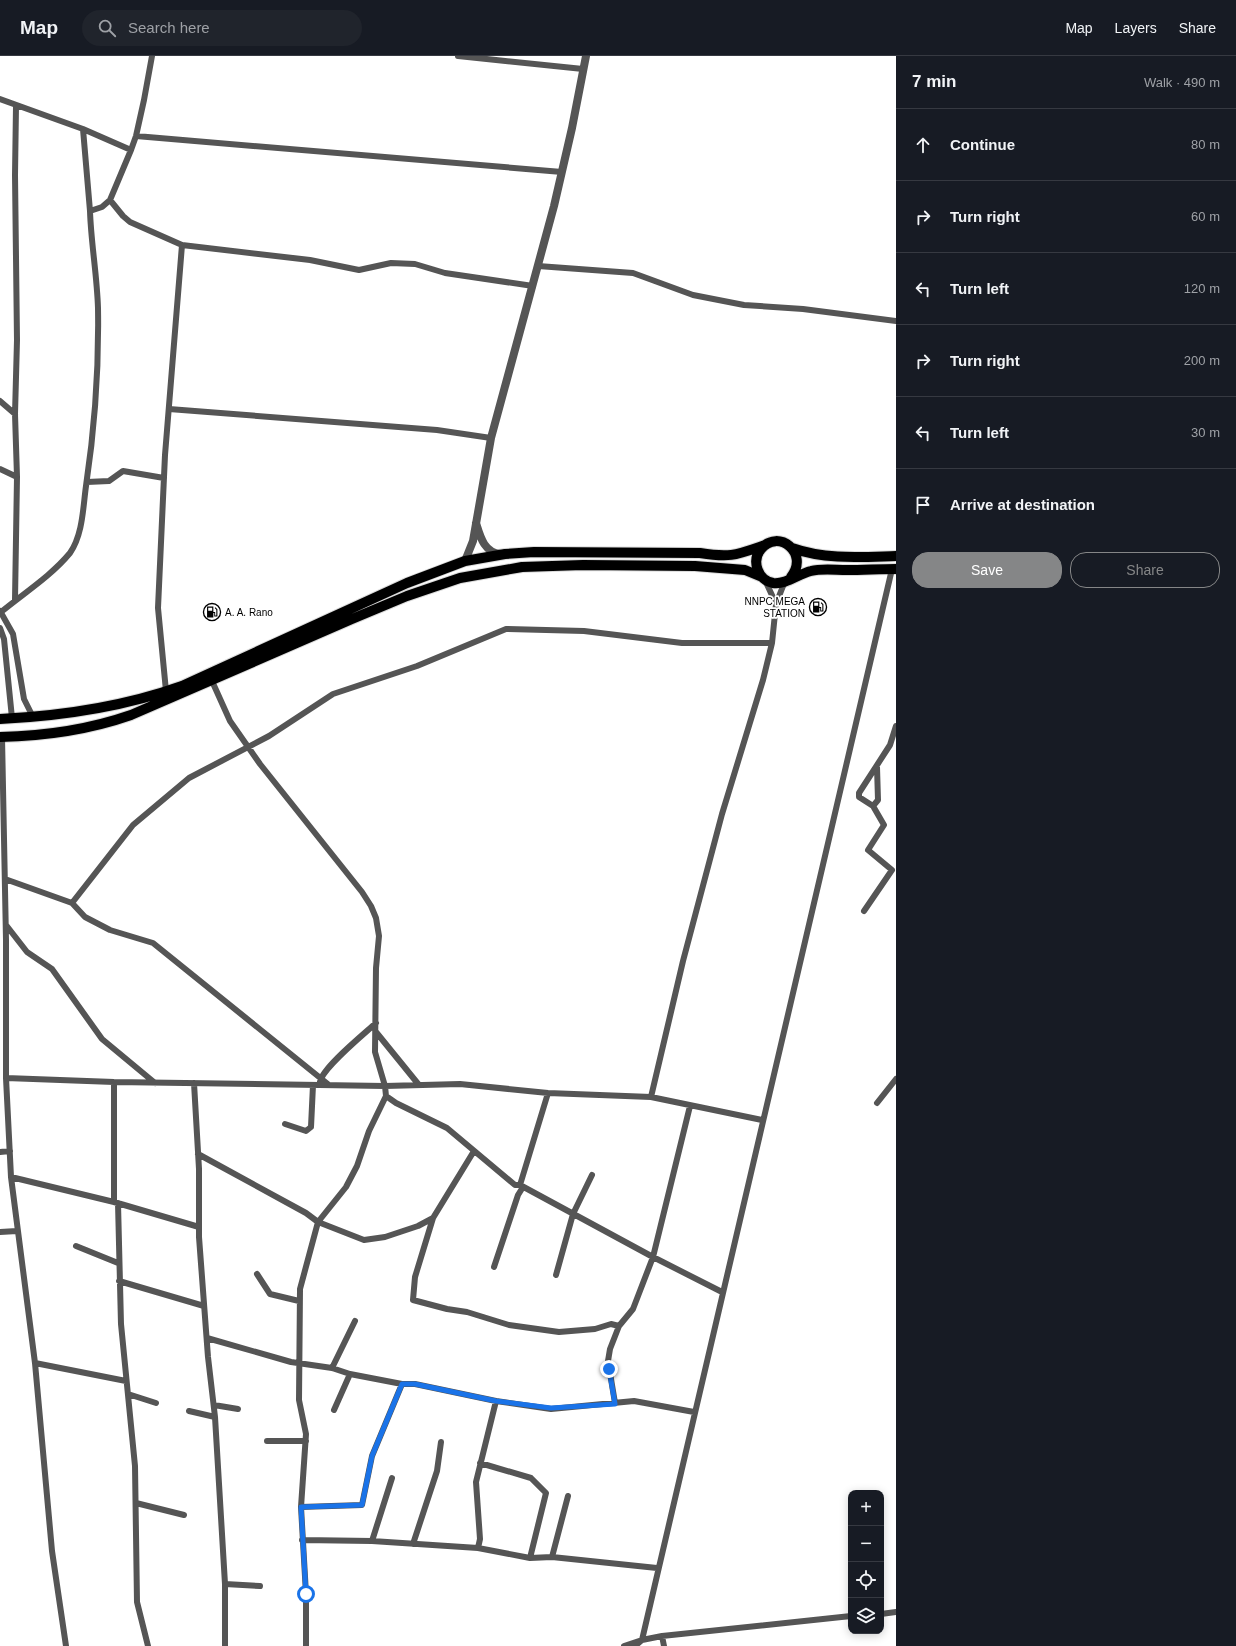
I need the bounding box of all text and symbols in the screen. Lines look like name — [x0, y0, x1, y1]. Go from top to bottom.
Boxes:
search box — [82, 10, 362, 46]
text: Map — [20, 17, 58, 38]
icon: search — [96, 17, 118, 39]
text: Search here — [128, 19, 210, 36]
text: Map — [1065, 20, 1093, 36]
text: Layers — [1115, 20, 1157, 36]
text: Share — [1179, 20, 1216, 36]
text: 7 min — [912, 72, 956, 91]
text: Walk · 490 m — [1144, 75, 1220, 90]
icon: ahead — [912, 134, 934, 156]
text: Continue — [950, 136, 1015, 153]
text: 80 m — [1191, 137, 1220, 152]
icon: right — [912, 206, 934, 228]
text: Turn right — [950, 208, 1020, 225]
text: 60 m — [1191, 209, 1220, 224]
icon: left — [912, 278, 934, 300]
text: Turn left — [950, 280, 1009, 297]
text: 120 m — [1184, 281, 1220, 296]
icon: right — [912, 350, 934, 372]
text: Turn right — [950, 352, 1020, 369]
text: 200 m — [1184, 353, 1220, 368]
icon: left — [912, 422, 934, 444]
text: Turn left — [950, 424, 1009, 441]
text: 30 m — [1191, 425, 1220, 440]
icon: arrive — [912, 494, 934, 516]
text: Arrive at destination — [950, 496, 1095, 513]
button: Save — [912, 552, 1062, 588]
button: Share — [1070, 552, 1220, 588]
place label: NNPC MEGA STATION — [744, 596, 805, 619]
fuel station icon: NNPC MEGA STATION — [808, 597, 828, 617]
fuel station icon: A. A. Rano — [202, 602, 222, 622]
place label: A. A. Rano — [225, 607, 273, 618]
route end — [600, 1360, 618, 1378]
map controls — [848, 1490, 884, 1634]
button: + — [848, 1490, 884, 1526]
button: − — [848, 1526, 884, 1562]
button: locate — [848, 1562, 884, 1598]
route start — [297, 1585, 315, 1603]
button: layers — [848, 1598, 884, 1634]

